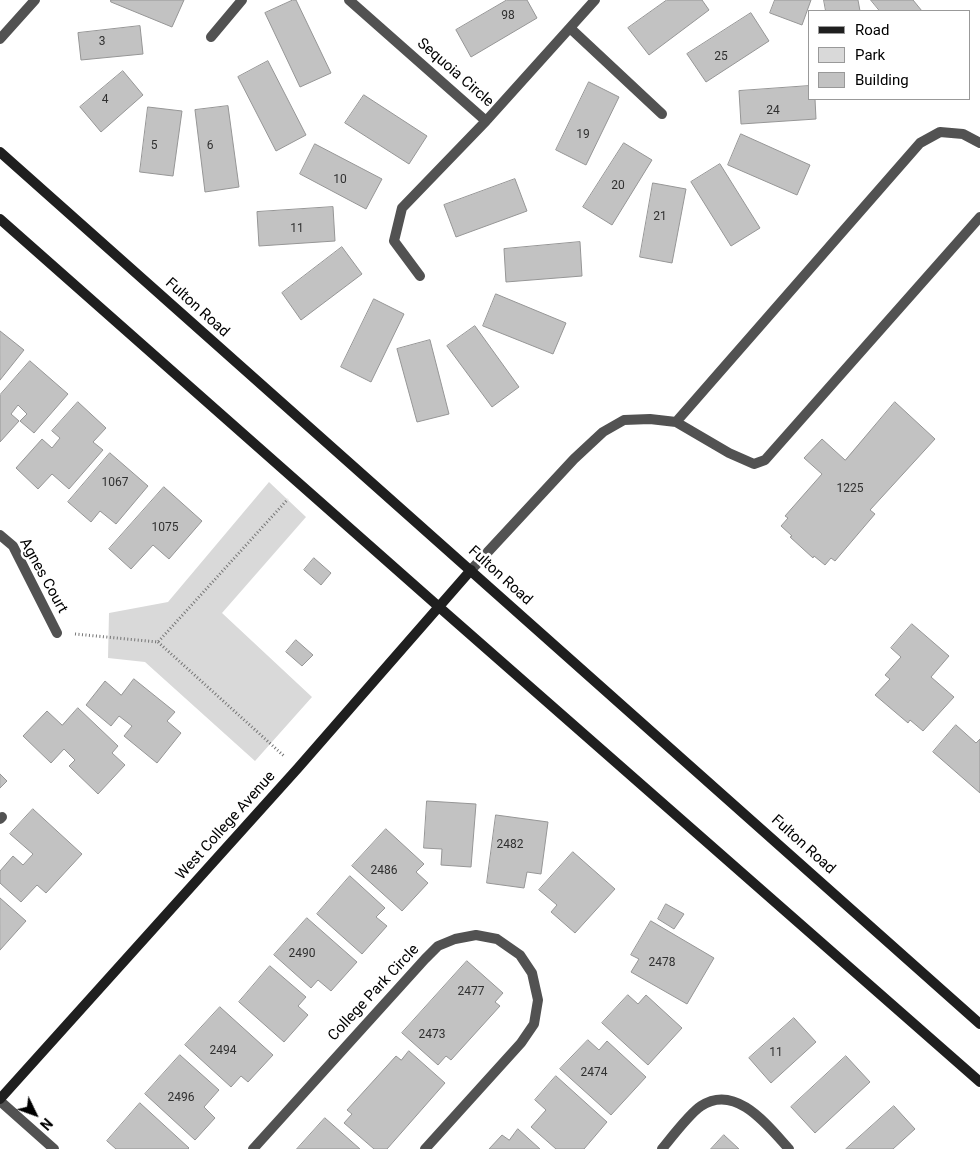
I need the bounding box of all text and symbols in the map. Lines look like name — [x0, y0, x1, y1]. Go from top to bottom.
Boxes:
house number: 98 — [501, 9, 515, 23]
legend — [808, 10, 970, 100]
text: Road — [855, 21, 889, 39]
house number: 3 — [99, 35, 105, 49]
street label: Sequoia Circle — [413, 35, 497, 111]
text: Park — [855, 46, 885, 64]
house number: 25 — [714, 50, 728, 64]
text: Building — [855, 71, 909, 89]
house number: 4 — [102, 93, 108, 107]
house number: 24 — [766, 104, 780, 118]
house number: 19 — [576, 128, 590, 142]
house number: 5 — [151, 139, 157, 153]
house number: 6 — [207, 139, 213, 153]
house number: 10 — [333, 173, 347, 187]
house number: 20 — [611, 179, 625, 193]
house number: 21 — [653, 210, 667, 224]
house number: 11 — [290, 222, 304, 236]
street label: Fulton Road — [161, 275, 233, 341]
house number: 1067 — [102, 476, 128, 490]
house number: 1225 — [837, 482, 863, 496]
house number: 1075 — [152, 521, 178, 535]
street label: Agnes Court — [15, 535, 71, 617]
street label: Fulton Road — [464, 543, 536, 609]
street label: West College Avenue — [172, 768, 280, 884]
street label: Fulton Road — [767, 812, 839, 878]
house number: 2482 — [497, 838, 523, 852]
house number: 2486 — [371, 864, 397, 878]
street label: College Park Circle — [325, 941, 423, 1045]
house number: 2490 — [289, 947, 315, 961]
house number: 2478 — [649, 956, 675, 970]
house number: 2477 — [458, 985, 484, 999]
house number: 2473 — [419, 1028, 445, 1042]
house number: 2494 — [210, 1044, 236, 1058]
house number: 11 — [769, 1046, 783, 1060]
house number: 2474 — [581, 1066, 607, 1080]
north arrow — [10, 1089, 60, 1139]
house number: 2496 — [168, 1091, 194, 1105]
text: N — [37, 1115, 55, 1133]

